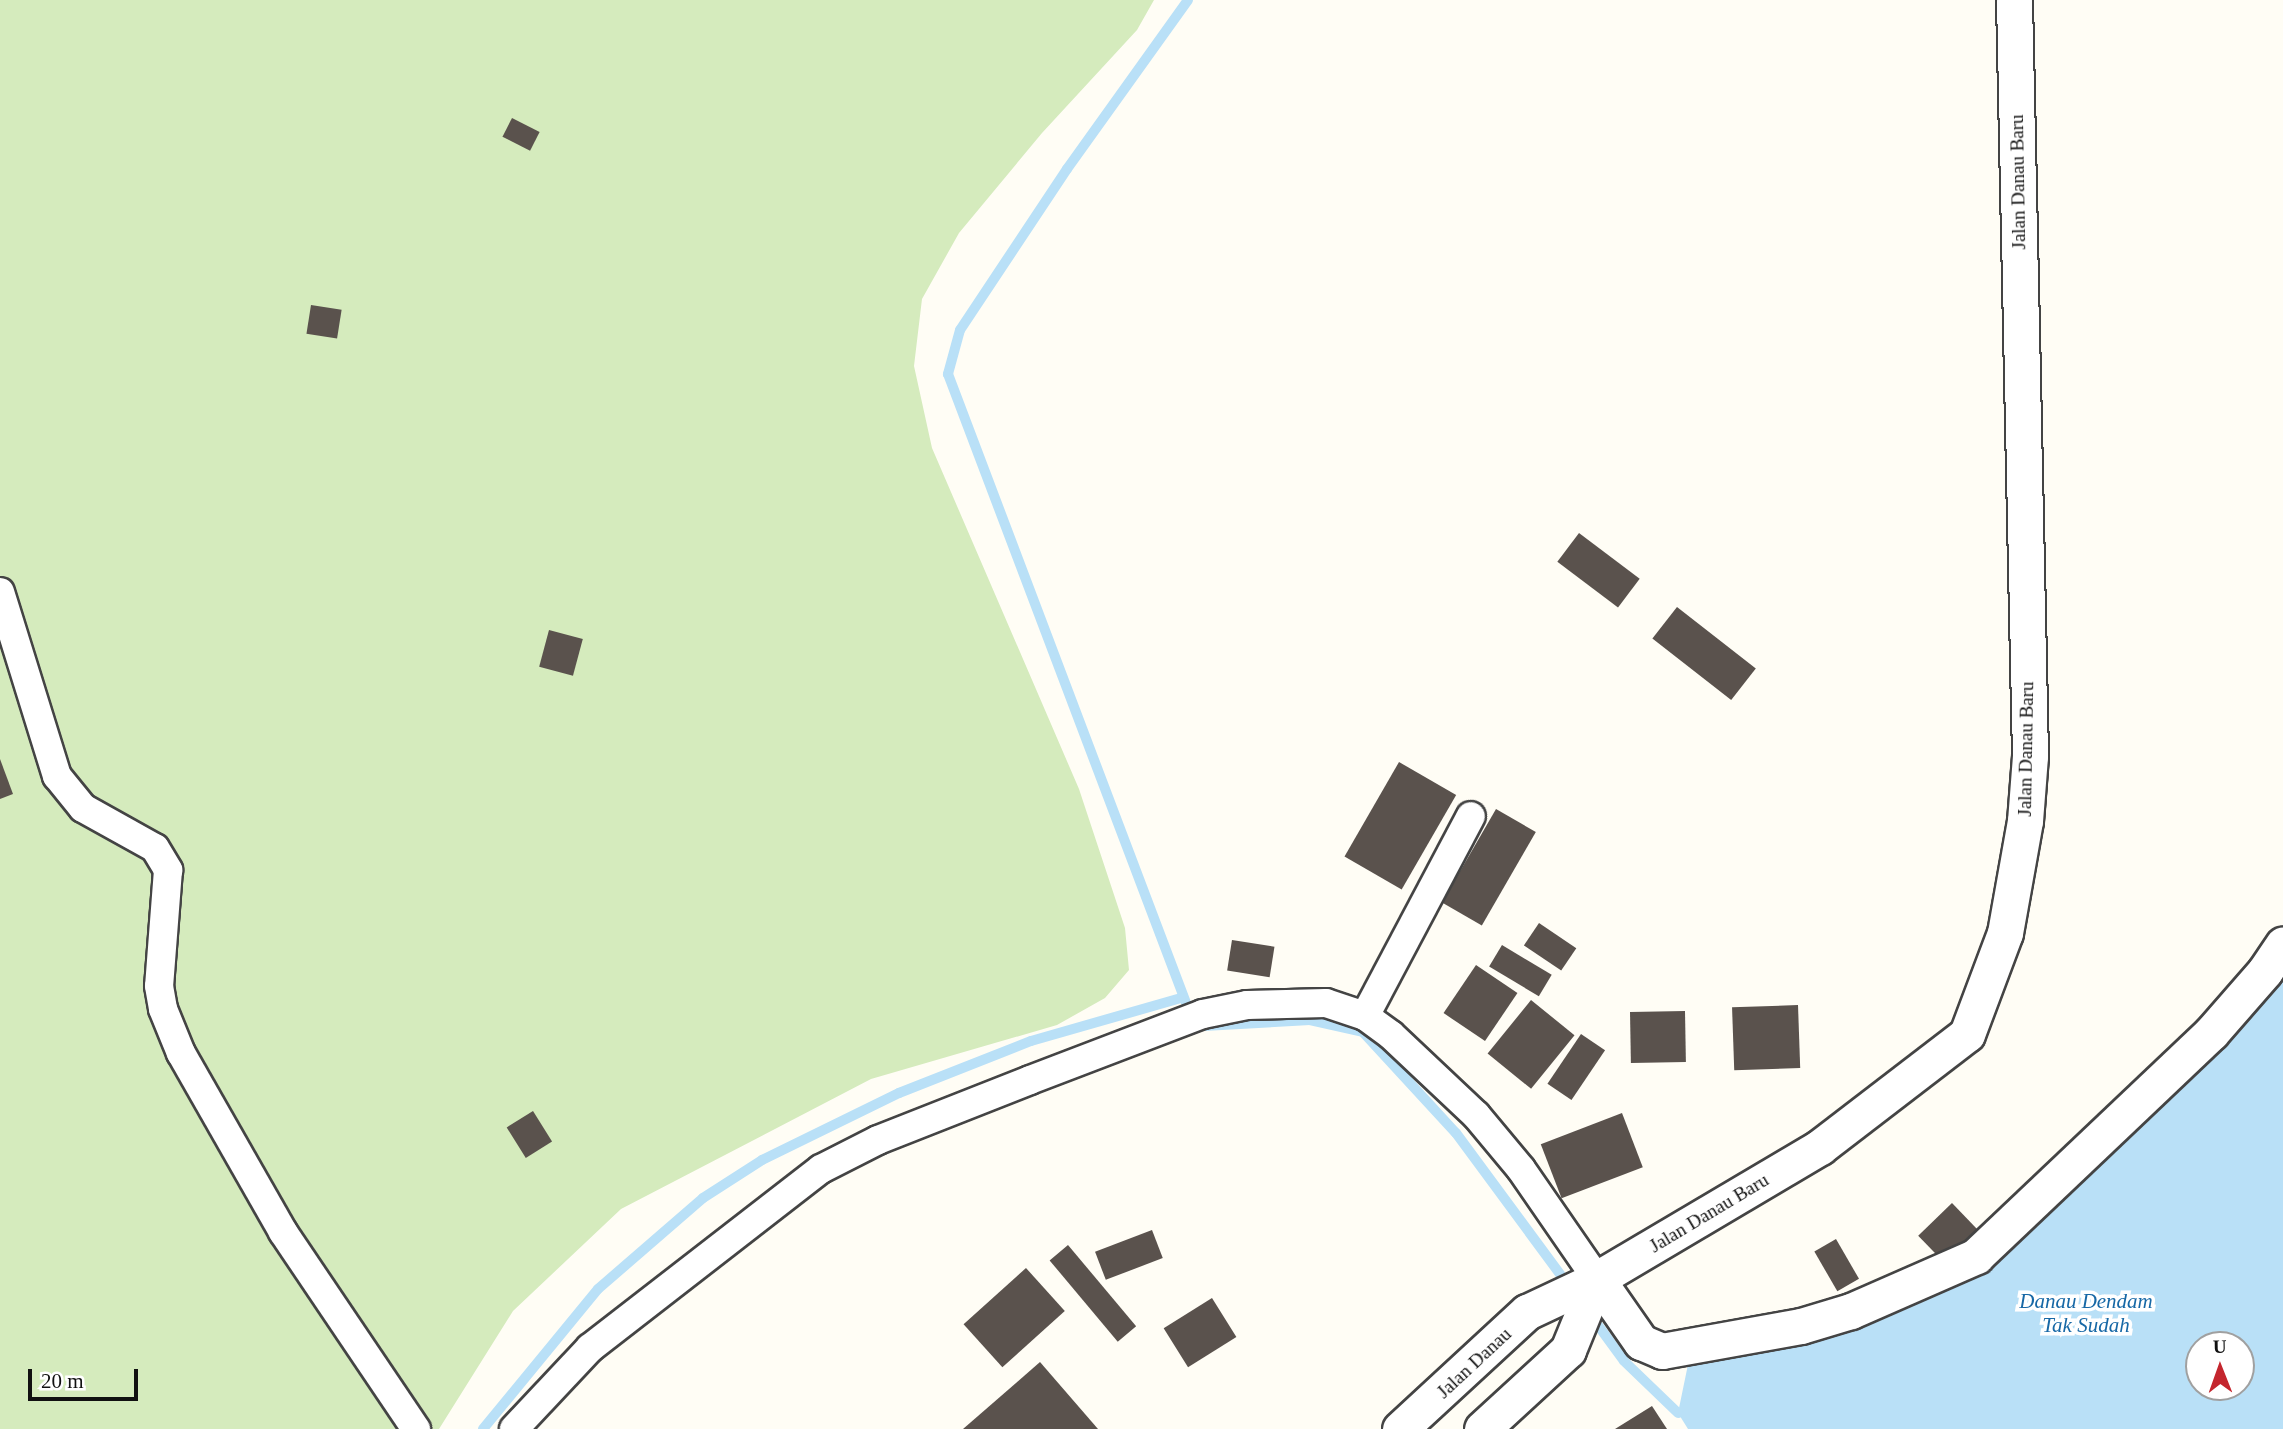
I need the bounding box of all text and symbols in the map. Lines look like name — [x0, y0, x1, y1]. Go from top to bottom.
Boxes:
street label: Jalan Danau Baru — [2005, 114, 2031, 250]
street label: Jalan Danau Baru — [2013, 681, 2039, 817]
street label: Jalan Danau Baru — [1645, 1168, 1773, 1258]
water label: Danau Dendam Tak Sudah — [2019, 1288, 2153, 1338]
street label: Jalan Danau — [1432, 1323, 1516, 1403]
north arrow — [2185, 1331, 2255, 1401]
text: U — [2213, 1336, 2227, 1357]
scale bar — [32, 1356, 142, 1400]
text: 20 m — [41, 1369, 84, 1393]

